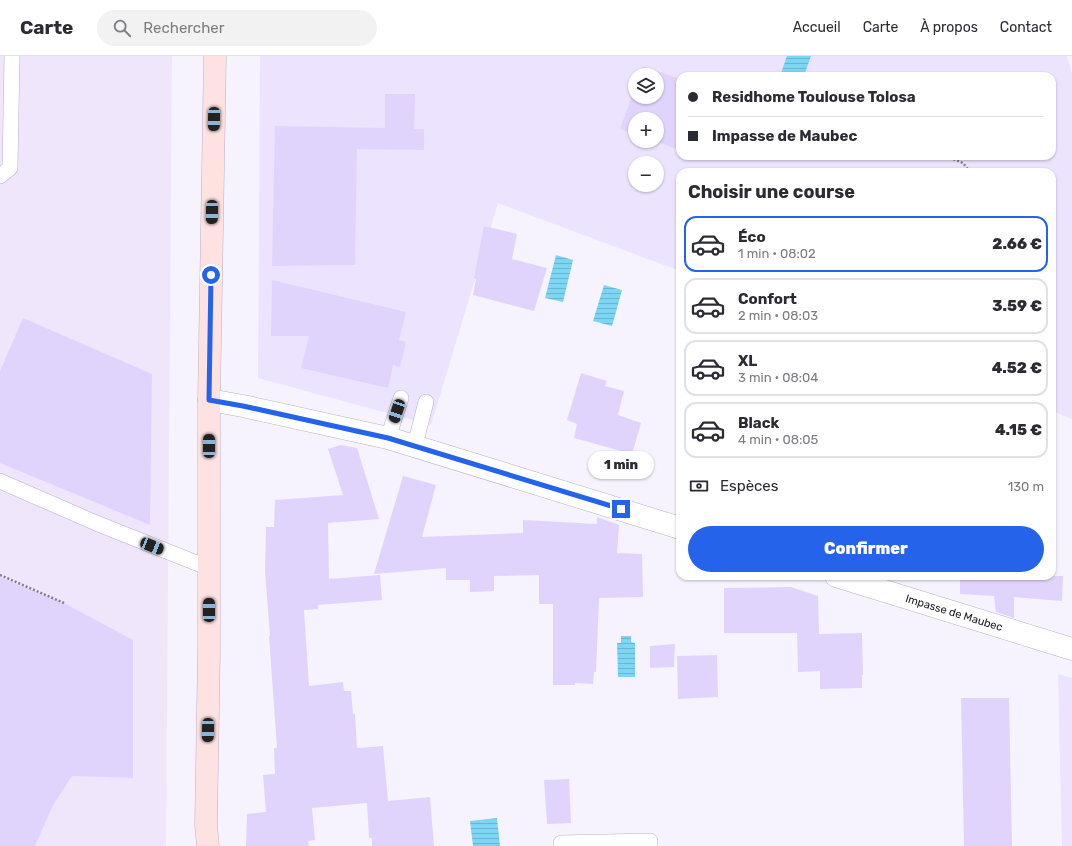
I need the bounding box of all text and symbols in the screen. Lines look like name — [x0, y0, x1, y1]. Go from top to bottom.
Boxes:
search box — [97, 10, 377, 46]
text: Carte — [20, 16, 73, 39]
icon: search — [111, 17, 133, 39]
text: Rechercher — [143, 19, 224, 37]
text: Accueil — [793, 19, 841, 36]
text: Carte — [863, 19, 898, 36]
text: À propos — [920, 19, 978, 36]
text: Contact — [1000, 19, 1052, 36]
map controls — [628, 68, 664, 192]
button: layers — [628, 68, 664, 104]
text: Residhome Toulouse Tolosa — [712, 88, 916, 106]
car — [208, 107, 220, 131]
button: + — [628, 112, 664, 148]
text: Impasse de Maubec — [712, 127, 857, 145]
button: − — [628, 156, 664, 192]
text: Choisir une course — [688, 181, 855, 203]
car — [206, 200, 218, 224]
icon: car — [690, 226, 726, 262]
text: Éco — [738, 228, 766, 246]
text: 2.66 € — [992, 235, 1042, 253]
text: 1 min · 08:02 — [738, 246, 816, 261]
route start — [202, 266, 220, 284]
icon: car — [690, 288, 726, 324]
text: Confort — [738, 290, 797, 308]
text: 3.59 € — [992, 297, 1042, 315]
text: 2 min · 08:03 — [738, 308, 818, 323]
icon: car — [690, 350, 726, 386]
text: XL — [738, 352, 757, 370]
text: 4.52 € — [992, 359, 1042, 377]
text: 3 min · 08:04 — [738, 370, 818, 385]
car — [388, 398, 406, 424]
icon: car — [690, 412, 726, 448]
text: Black — [738, 414, 779, 432]
text: 4.15 € — [995, 421, 1042, 439]
text: 4 min · 08:05 — [738, 432, 818, 447]
car — [203, 434, 215, 458]
callout: 1 min — [588, 451, 654, 479]
text: 1 min — [604, 457, 638, 472]
icon: cash — [688, 475, 710, 497]
text: Espèces — [720, 477, 778, 495]
text: 130 m — [1008, 479, 1044, 494]
route end — [612, 500, 630, 518]
button: Confirmer — [688, 526, 1044, 572]
car — [139, 536, 165, 556]
street label: Impasse de Maubec — [904, 592, 1004, 634]
car — [203, 598, 215, 622]
car — [202, 718, 214, 742]

